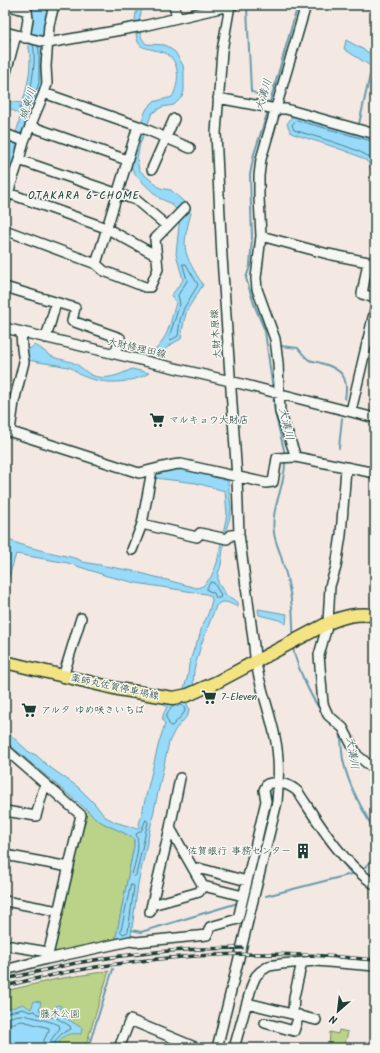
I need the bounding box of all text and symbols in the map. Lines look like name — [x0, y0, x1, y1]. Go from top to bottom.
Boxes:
water label: 大溝川 — [251, 77, 277, 113]
water label: 城東川 — [15, 86, 41, 122]
district label: OTAKARA 6-CHOME — [28, 187, 140, 205]
street label: 大財木原線 — [206, 309, 226, 359]
street label: 大財修理田線 — [106, 333, 168, 363]
water label: 大溝川 — [274, 406, 298, 442]
supermarket icon: マルキョウ大財店 — [148, 411, 166, 429]
place label: マルキョウ大財店 — [169, 412, 249, 428]
street label: 薬師丸佐賀停車場線 — [69, 670, 161, 704]
supermarket icon: 7-Eleven — [200, 688, 218, 706]
place label: 7-Eleven — [221, 689, 257, 705]
supermarket icon: アルタ ゆめ咲きいちば — [20, 701, 38, 719]
place label: アルタ ゆめ咲きいちば — [41, 702, 144, 718]
water label: 大溝川 — [341, 735, 363, 771]
building icon: 佐賀銀行 事務センター — [294, 842, 312, 860]
place label: 佐賀銀行 事務センター — [187, 843, 291, 859]
north arrow — [318, 991, 358, 1031]
park label: 藤木公園 — [40, 1006, 80, 1022]
text: N — [326, 1009, 341, 1029]

